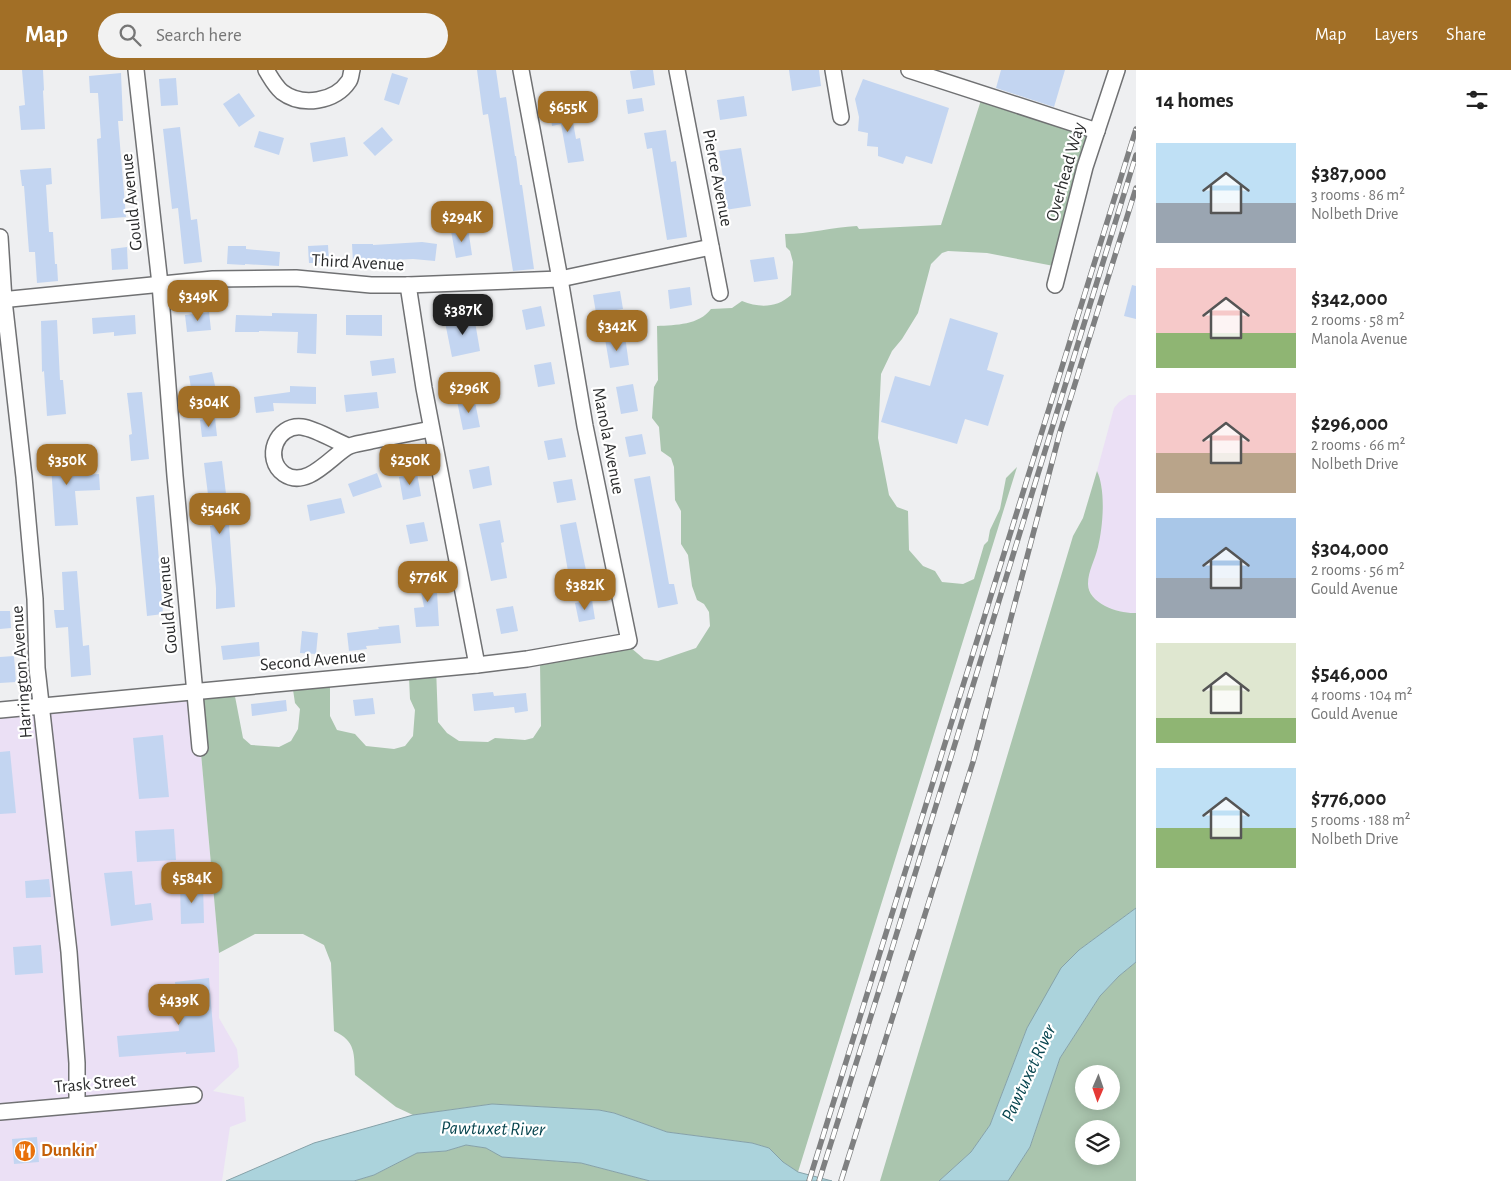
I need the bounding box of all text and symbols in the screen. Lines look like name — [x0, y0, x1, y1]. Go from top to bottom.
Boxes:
search box — [98, 13, 448, 58]
icon: search — [116, 21, 144, 49]
text: Map — [25, 23, 68, 47]
text: Search here — [156, 26, 242, 45]
text: Map — [1315, 26, 1346, 44]
text: Layers — [1374, 26, 1418, 44]
text: Share — [1446, 26, 1486, 44]
icon: filters — [1463, 86, 1491, 114]
pin: $655K — [533, 90, 603, 133]
text: 14 homes — [1156, 90, 1234, 111]
text: $655K — [549, 99, 587, 115]
street label: Overhead Way — [1043, 120, 1089, 224]
street label: Pierce Avenue — [699, 128, 735, 228]
street label: Gould Avenue — [118, 152, 146, 252]
icon: home — [1196, 163, 1256, 223]
text: $387,000 — [1311, 163, 1387, 184]
text: 3 rooms · 86 m² — [1311, 187, 1405, 203]
pin: $294K — [427, 200, 497, 243]
text: Nolbeth Drive — [1311, 206, 1398, 222]
text: $294K — [442, 209, 482, 225]
street label: Third Avenue — [311, 252, 405, 274]
pin: $349K — [163, 280, 233, 322]
text: $349K — [178, 288, 218, 304]
icon: home — [1196, 288, 1256, 348]
text: $342,000 — [1311, 288, 1388, 309]
pin: $387K — [428, 294, 498, 336]
text: $387K — [444, 302, 482, 318]
pin: $342K — [582, 310, 652, 352]
text: 2 rooms · 58 m² — [1311, 312, 1405, 328]
text: $342K — [597, 318, 637, 334]
text: Manola Avenue — [1311, 331, 1407, 347]
pin: $296K — [434, 372, 504, 414]
text: $296K — [449, 380, 489, 396]
pin: $304K — [174, 386, 244, 428]
street label: Manola Avenue — [589, 386, 627, 496]
text: $304K — [189, 394, 229, 410]
icon: home — [1196, 413, 1256, 473]
text: $296,000 — [1311, 413, 1388, 434]
text: 2 rooms · 66 m² — [1311, 437, 1405, 453]
pin: $350K — [32, 444, 102, 486]
pin: $250K — [375, 444, 445, 486]
text: $350K — [48, 452, 86, 468]
text: $250K — [390, 452, 430, 468]
text: Nolbeth Drive — [1311, 456, 1398, 472]
pin: $546K — [185, 492, 255, 535]
text: $546K — [200, 501, 240, 517]
icon: home — [1196, 538, 1256, 598]
text: $304,000 — [1311, 538, 1389, 559]
street label: Gould Avenue — [155, 556, 181, 654]
pin: $776K — [393, 560, 463, 603]
text: 2 rooms · 56 m² — [1311, 562, 1405, 578]
pin: $382K — [550, 568, 620, 611]
text: $776K — [409, 569, 447, 585]
text: $382K — [566, 577, 604, 593]
text: Gould Avenue — [1311, 581, 1398, 597]
street label: Harrington Avenue — [8, 605, 36, 739]
street label: Second Avenue — [259, 647, 367, 675]
icon: home — [1196, 663, 1256, 723]
text: $546,000 — [1311, 663, 1388, 684]
text: 4 rooms · 104 m² — [1311, 687, 1412, 703]
text: Gould Avenue — [1311, 706, 1398, 722]
icon: home — [1196, 788, 1256, 848]
text: $776,000 — [1311, 788, 1386, 809]
text: 5 rooms · 188 m² — [1311, 812, 1410, 828]
text: Nolbeth Drive — [1311, 831, 1398, 847]
pin: $584K — [157, 862, 227, 904]
text: $584K — [172, 870, 212, 886]
pin: $439K — [144, 984, 214, 1026]
text: $439K — [159, 992, 199, 1008]
water label: Pawtuxet River — [998, 1021, 1060, 1124]
north arrow — [1075, 1065, 1120, 1110]
map controls — [1075, 1065, 1120, 1165]
street label: Trask Street — [53, 1071, 137, 1097]
water label: Pawtuxet River — [441, 1119, 546, 1139]
button: layers — [1075, 1120, 1120, 1165]
restaurant icon: Dunkin' — [13, 1139, 37, 1163]
place label: Dunkin' — [41, 1142, 98, 1160]

